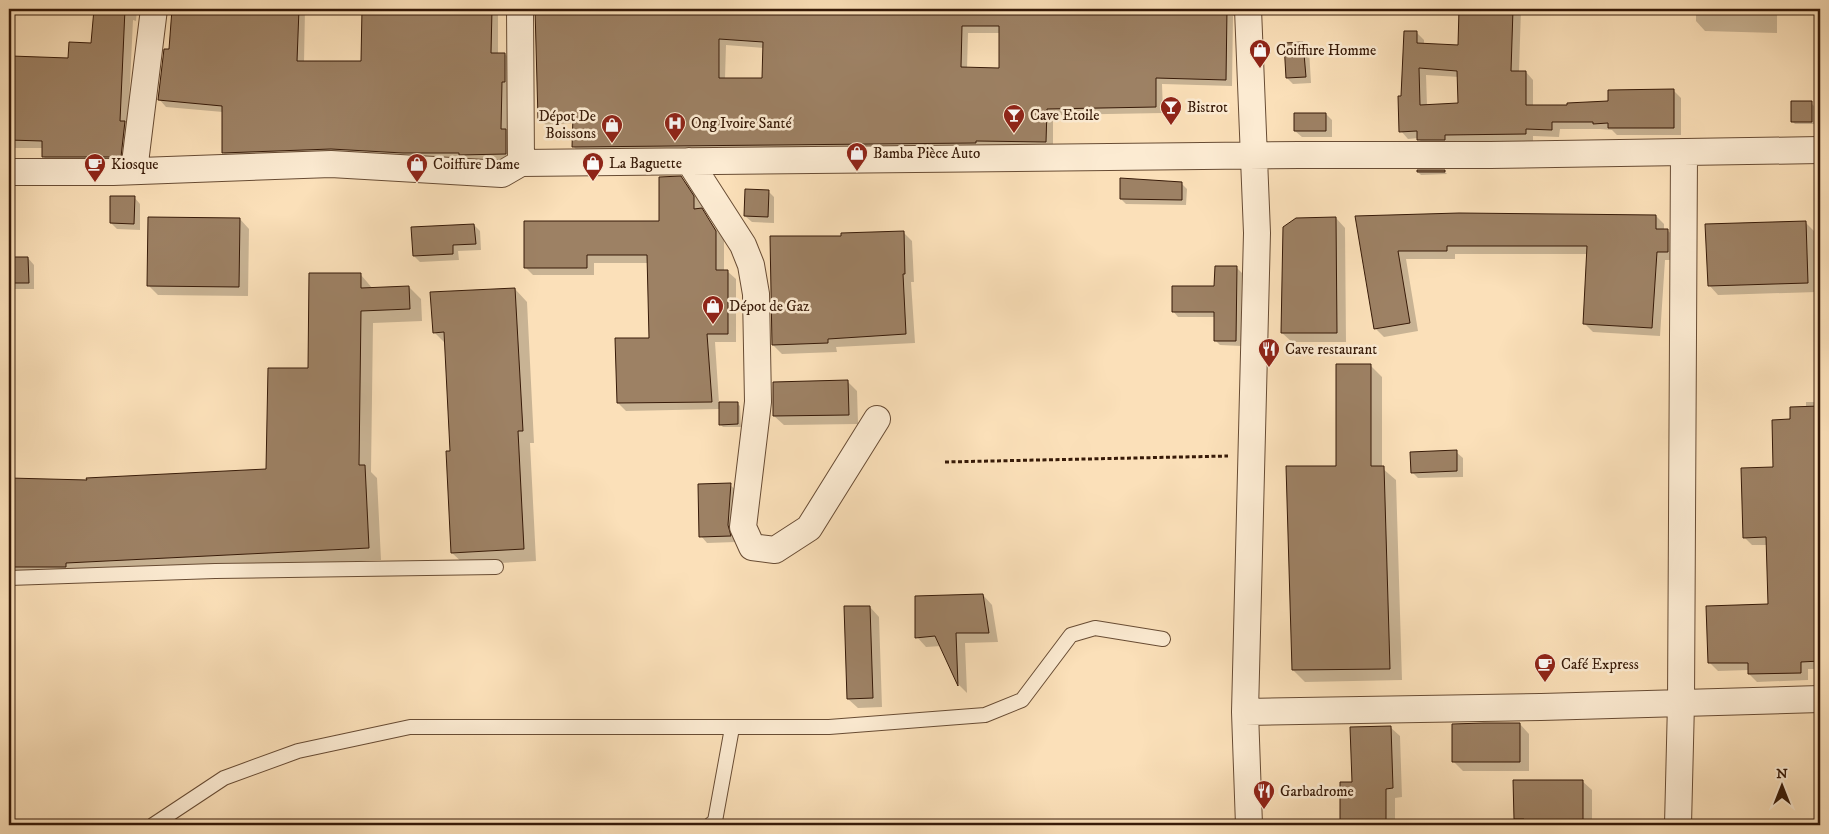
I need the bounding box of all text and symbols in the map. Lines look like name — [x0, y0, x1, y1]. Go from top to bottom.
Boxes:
shop icon: Coiffure Homme — [1248, 38, 1272, 69]
place label: Coiffure Homme — [1276, 41, 1376, 60]
bar icon: Bistrot — [1159, 95, 1183, 126]
place label: Bistrot — [1187, 98, 1228, 117]
bar icon: Cave Etoile — [1002, 103, 1026, 134]
place label: Cave Etoile — [1030, 106, 1100, 125]
place label: Dépot De Boissons — [538, 107, 596, 143]
hospital icon: Ong Ivoire Santé — [663, 111, 687, 142]
shop icon: Dépot De Boissons — [600, 113, 624, 144]
place label: Ong Ivoire Santé — [691, 114, 792, 133]
shop icon: Bamba Pièce Auto — [845, 141, 869, 172]
place label: Bamba Pièce Auto — [873, 144, 980, 163]
shop icon: La Baguette — [581, 151, 605, 182]
cafe icon: Kiosque — [83, 152, 107, 183]
shop icon: Coiffure Dame — [405, 152, 429, 183]
place label: La Baguette — [609, 154, 682, 173]
place label: Kiosque — [111, 155, 159, 174]
place label: Coiffure Dame — [433, 155, 520, 174]
shop icon: Dépot de Gaz — [701, 294, 725, 325]
place label: Dépot de Gaz — [729, 297, 810, 316]
restaurant icon: Cave restaurant — [1257, 337, 1281, 368]
place label: Cave restaurant — [1285, 340, 1377, 359]
cafe icon: Café Express — [1533, 652, 1557, 683]
place label: Café Express — [1561, 655, 1639, 674]
north arrow — [1756, 762, 1806, 812]
text: N — [1776, 765, 1788, 783]
restaurant icon: Garbadrome — [1252, 779, 1276, 810]
place label: Garbadrome — [1280, 782, 1354, 801]

